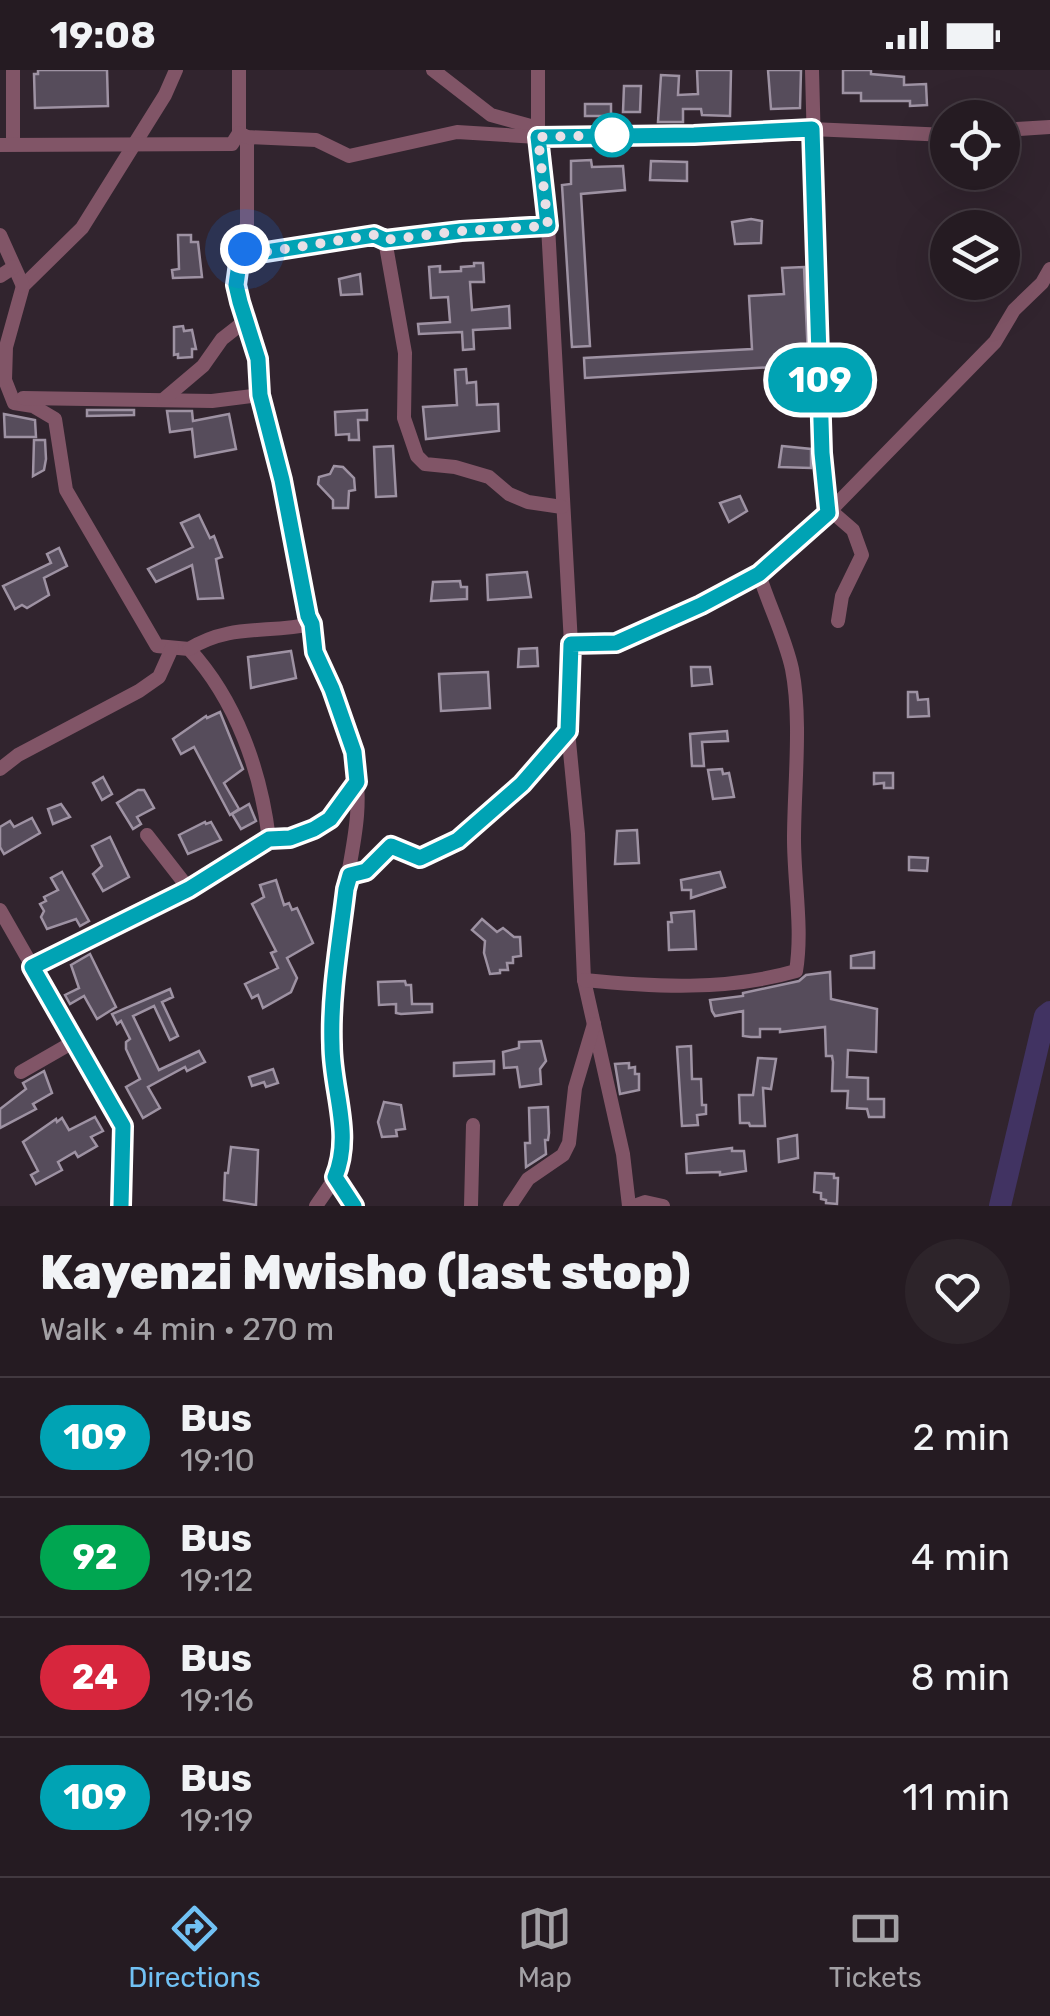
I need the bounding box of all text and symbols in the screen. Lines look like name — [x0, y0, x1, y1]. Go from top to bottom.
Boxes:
text: 19:08 — [50, 12, 156, 58]
map controls — [930, 100, 1020, 300]
button: locate — [930, 100, 1020, 190]
unlabelled marker — [591, 114, 633, 156]
button: layers — [930, 210, 1020, 300]
your location — [220, 224, 270, 274]
line badge: 109 — [762, 348, 878, 412]
text: 109 — [788, 359, 852, 401]
button: heart — [905, 1239, 1010, 1344]
text: Kayenzi Mwisho (last stop) — [40, 1244, 691, 1301]
text: Walk · 4 min · 270 m — [40, 1310, 334, 1348]
text: Bus — [180, 1395, 252, 1441]
text: 2 min — [912, 1414, 1010, 1460]
text: 109 — [63, 1416, 127, 1458]
text: 19:10 — [180, 1441, 255, 1479]
text: Bus — [180, 1515, 252, 1561]
text: 4 min — [911, 1534, 1010, 1580]
text: 92 — [72, 1536, 118, 1578]
text: 19:12 — [180, 1561, 253, 1599]
text: Bus — [180, 1635, 252, 1681]
text: 8 min — [911, 1654, 1010, 1700]
text: 24 — [72, 1656, 118, 1698]
text: 19:16 — [180, 1681, 254, 1719]
text: Bus — [180, 1755, 252, 1801]
text: 11 min — [902, 1774, 1010, 1820]
text: 109 — [63, 1776, 127, 1818]
text: 19:19 — [180, 1801, 254, 1839]
tab: Directions — [128, 1901, 261, 1994]
tab: Map — [517, 1901, 572, 1994]
tab: Tickets — [829, 1901, 922, 1994]

